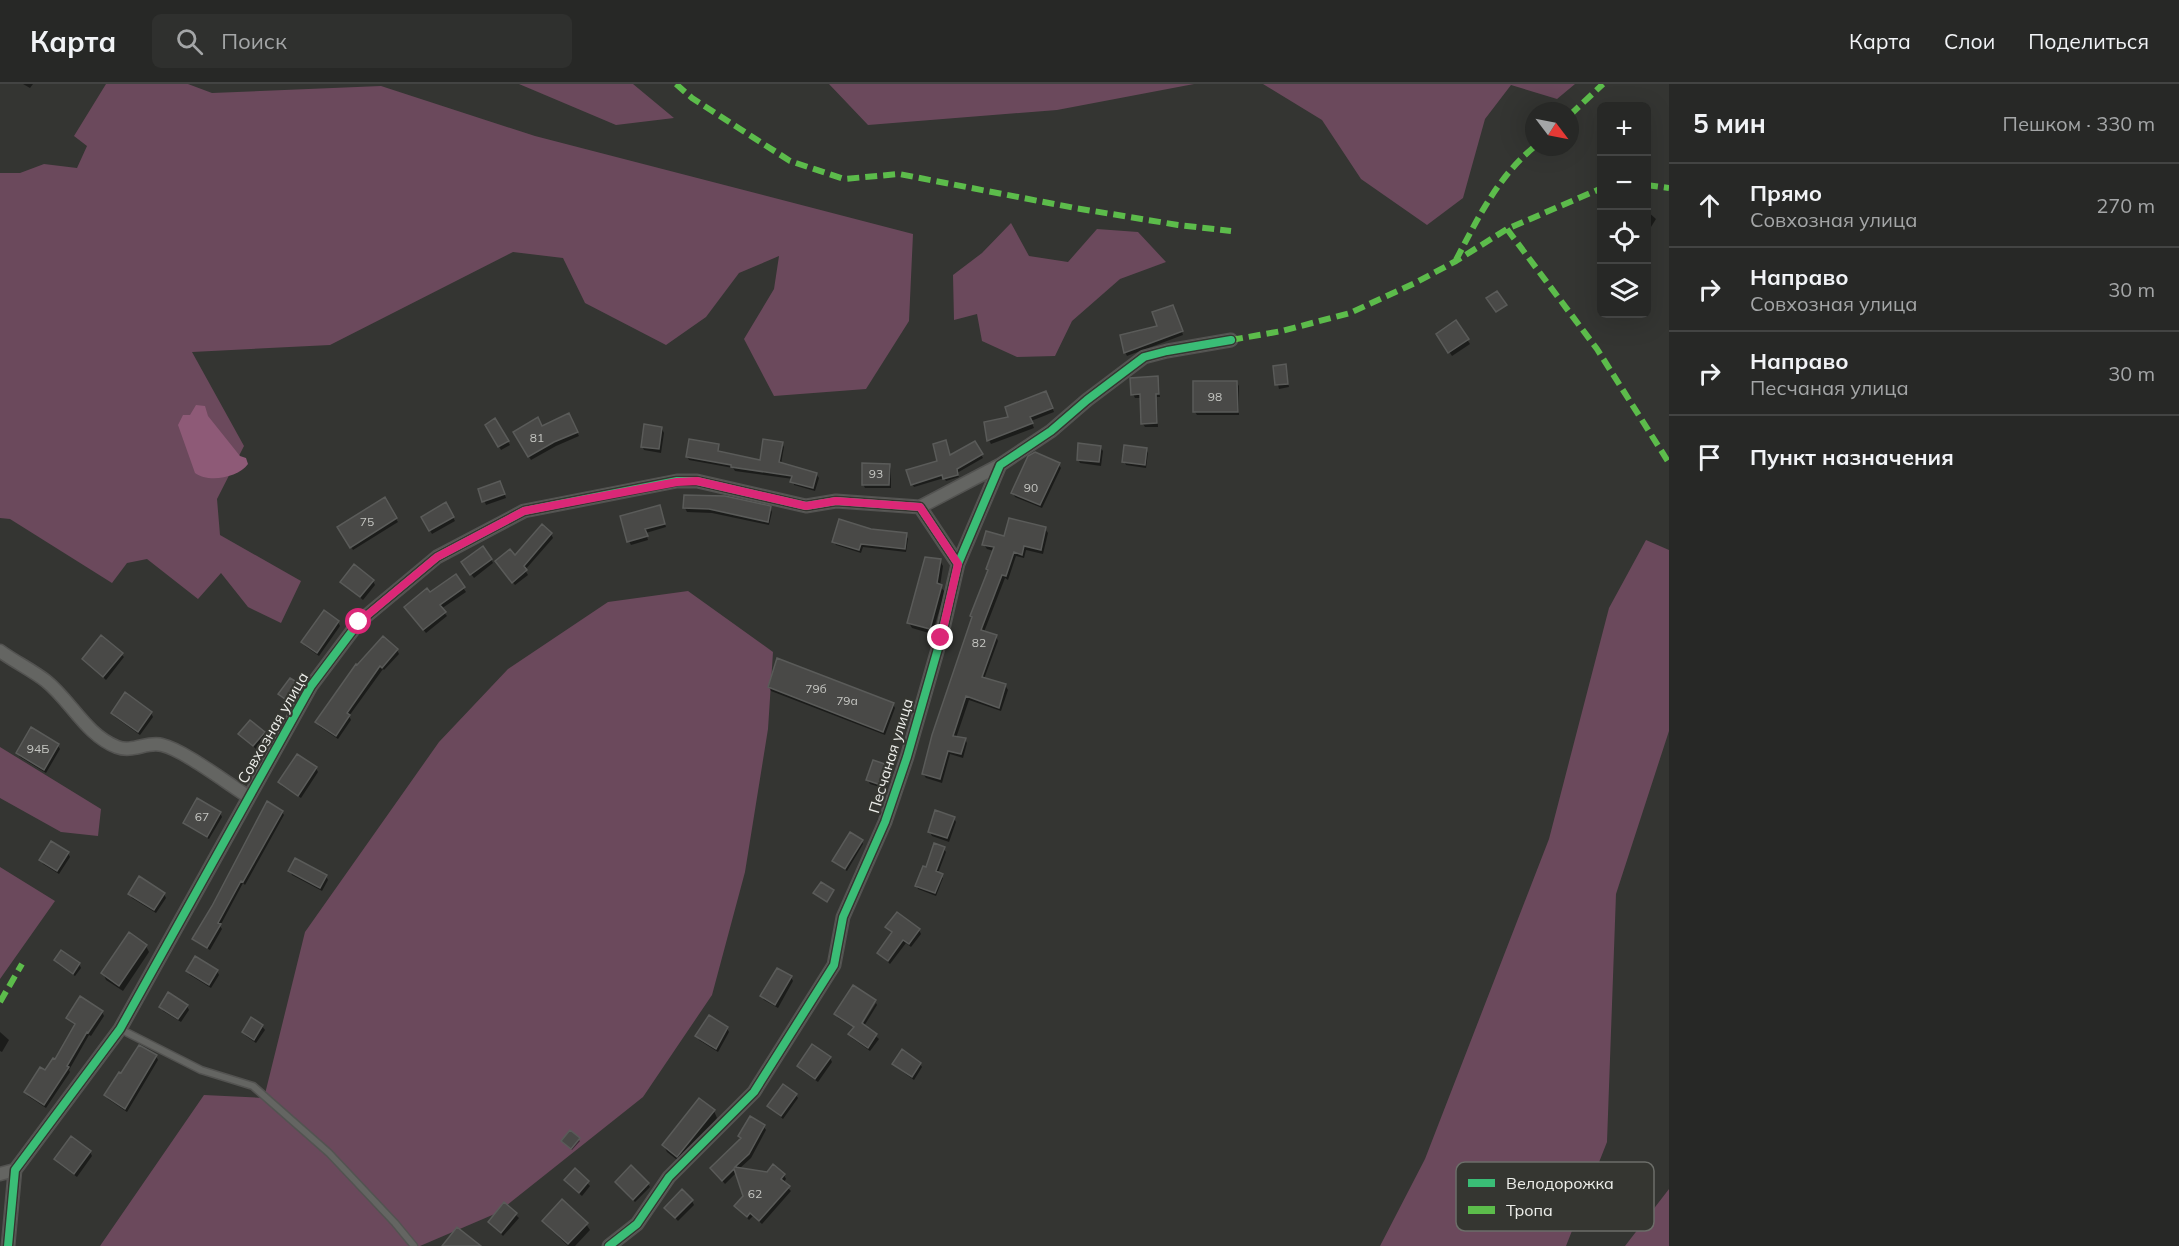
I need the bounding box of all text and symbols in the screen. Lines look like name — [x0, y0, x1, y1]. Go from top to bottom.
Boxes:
search box — [152, 14, 572, 68]
text: Карта — [30, 24, 116, 59]
icon: search — [173, 25, 206, 58]
text: Поиск — [221, 27, 287, 55]
text: Карта — [1849, 28, 1911, 54]
text: Слои — [1944, 28, 1995, 54]
text: Поделиться — [2028, 28, 2149, 54]
north arrow — [1525, 102, 1579, 156]
map controls — [1597, 102, 1651, 318]
button: + — [1597, 102, 1651, 156]
text: 5 мин — [1693, 107, 1766, 140]
text: Пешком · 330 m — [2003, 111, 2155, 136]
button: − — [1597, 156, 1651, 210]
text: Прямо — [1750, 179, 1822, 207]
icon: ahead — [1693, 189, 1726, 222]
text: 270 m — [2096, 193, 2155, 218]
text: Совхозная улица — [1750, 207, 1917, 232]
button: locate — [1597, 210, 1651, 264]
text: Направо — [1750, 263, 1848, 291]
button: layers — [1597, 264, 1651, 318]
icon: right — [1693, 273, 1726, 306]
text: 30 m — [2108, 277, 2155, 302]
text: Совхозная улица — [1750, 291, 1917, 316]
text: Направо — [1750, 347, 1848, 375]
icon: right — [1693, 357, 1726, 390]
text: 30 m — [2108, 361, 2155, 386]
text: Песчаная улица — [1750, 375, 1909, 400]
house number: 98 — [1208, 389, 1222, 404]
house number: 81 — [530, 430, 544, 445]
icon: arrive — [1693, 441, 1726, 474]
text: Пункт назначения — [1750, 443, 1954, 471]
house number: 93 — [869, 466, 883, 481]
house number: 90 — [1024, 480, 1038, 495]
house number: 75 — [360, 514, 374, 529]
route start — [345, 608, 371, 634]
route end — [927, 624, 953, 650]
house number: 82 — [972, 635, 986, 650]
street label: Совхозная улица — [233, 669, 312, 787]
house number: 79б — [805, 681, 827, 696]
house number: 79а — [836, 693, 858, 708]
street label: Песчаная улица — [864, 696, 917, 816]
house number: 94Б — [27, 741, 49, 756]
house number: 67 — [195, 809, 209, 824]
legend — [1456, 1162, 1654, 1231]
text: Велодорожка — [1506, 1173, 1614, 1193]
house number: 62 — [748, 1186, 762, 1201]
text: Тропа — [1506, 1200, 1553, 1220]

